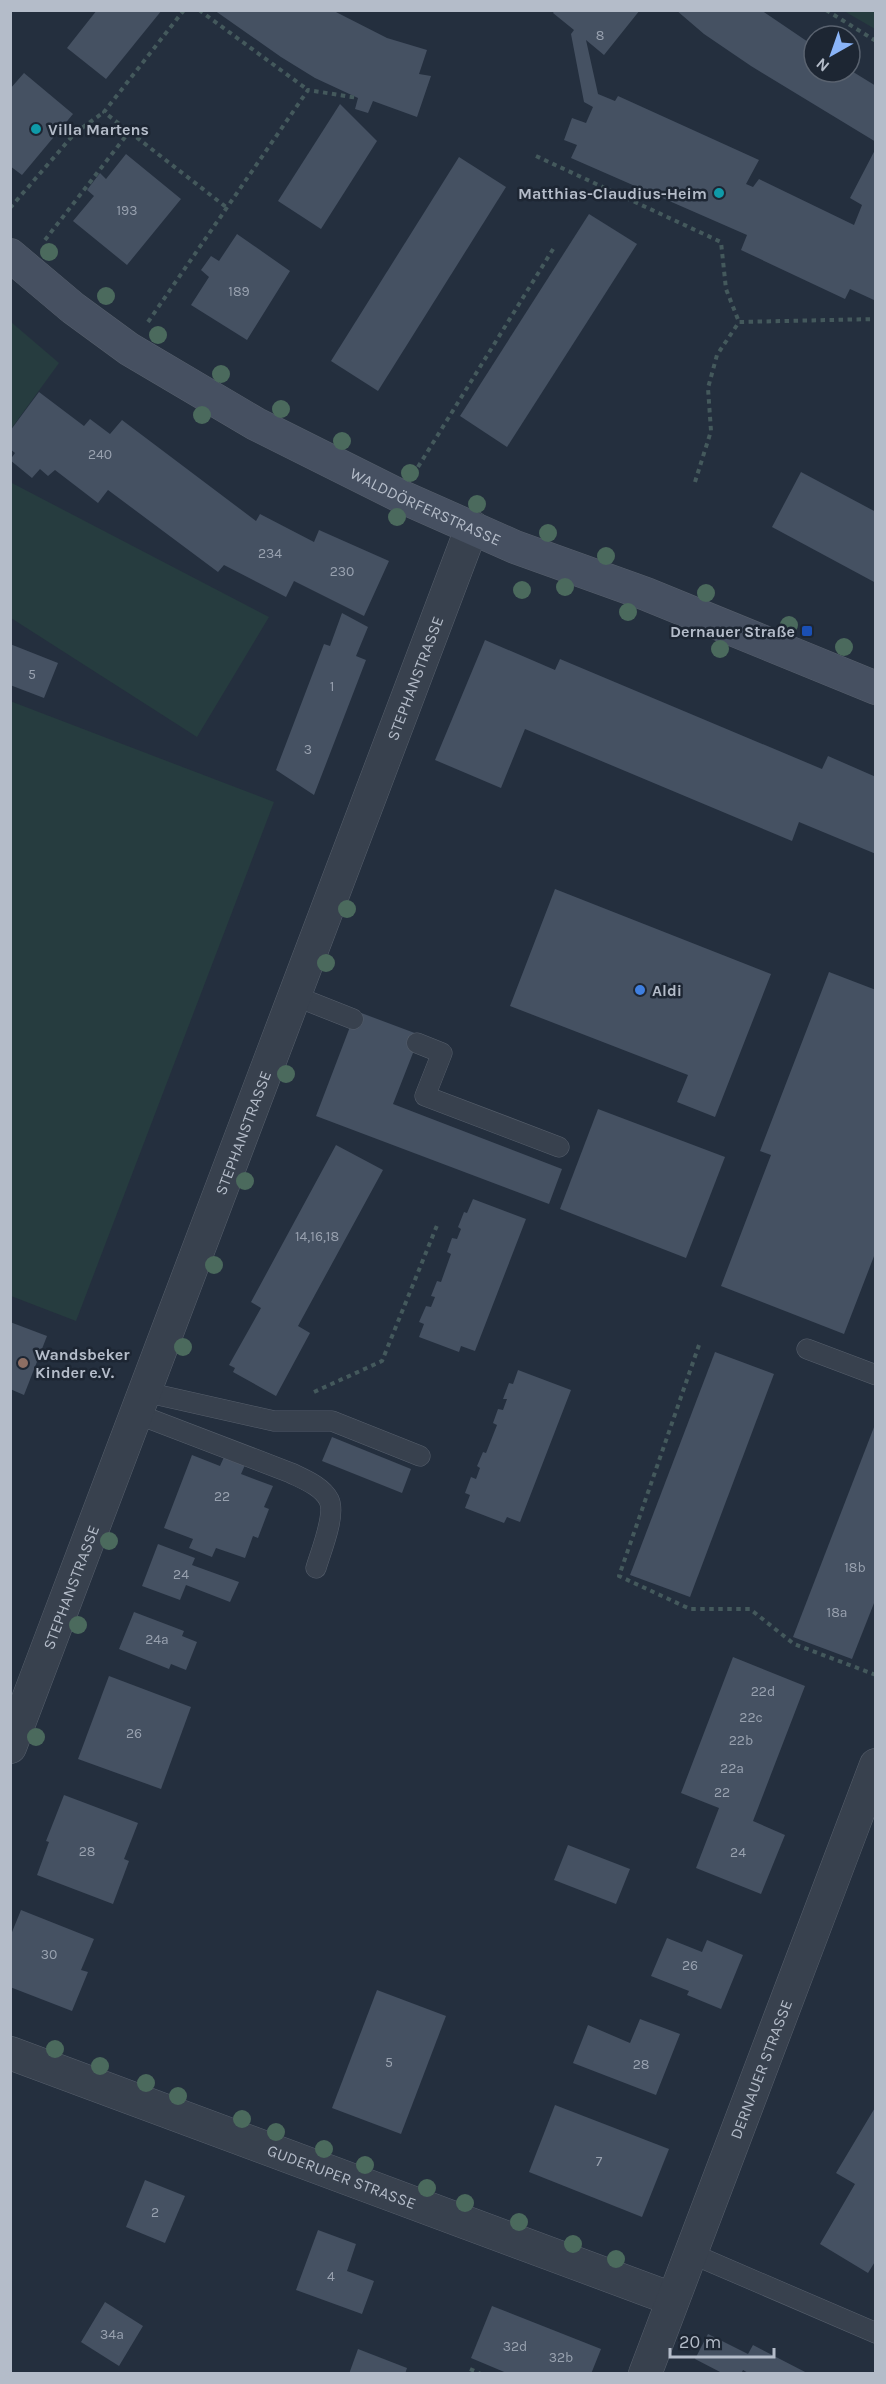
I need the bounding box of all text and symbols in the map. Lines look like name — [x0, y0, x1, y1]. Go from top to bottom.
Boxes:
north arrow — [802, 24, 862, 84]
house number: 8 — [596, 27, 604, 44]
text: N — [812, 54, 833, 76]
place label: Villa Martens — [48, 120, 149, 139]
marker: Villa Martens — [29, 122, 43, 136]
place label: Matthias-Claudius-Heim — [518, 184, 707, 203]
marker: Matthias-Claudius-Heim — [712, 186, 726, 200]
house number: 193 — [116, 202, 138, 219]
house number: 189 — [228, 283, 250, 300]
house number: 240 — [88, 446, 112, 463]
street label: WALDDÖRFERSTRASSE — [347, 464, 504, 550]
house number: 234 — [258, 545, 282, 562]
house number: 230 — [330, 563, 354, 580]
street label: STEPHANSTRASSE — [383, 613, 447, 743]
place label: Dernauer Straße — [670, 622, 795, 641]
marker: Dernauer Straße — [800, 624, 814, 638]
house number: 5 — [28, 666, 36, 683]
house number: 1 — [330, 678, 334, 695]
house number: 3 — [304, 741, 312, 758]
place label: Aldi — [652, 981, 682, 1000]
marker: Aldi — [633, 983, 647, 997]
street label: STEPHANSTRASSE — [211, 1068, 275, 1198]
house number: 14,16,18 — [295, 1228, 339, 1245]
place label: Wandsbeker Kinder e.V. — [35, 1345, 130, 1382]
marker: Wandsbeker Kinder e.V. — [16, 1356, 30, 1370]
house number: 22 — [214, 1488, 230, 1505]
street label: STEPHANSTRASSE — [39, 1522, 103, 1652]
house number: 18b — [844, 1559, 866, 1576]
house number: 24 — [173, 1566, 189, 1583]
house number: 18a — [827, 1604, 847, 1621]
house number: 24a — [145, 1631, 169, 1648]
house number: 22d — [751, 1683, 775, 1700]
house number: 22c — [739, 1709, 763, 1726]
house number: 26 — [126, 1725, 142, 1742]
house number: 22b — [729, 1732, 753, 1749]
house number: 22a — [720, 1760, 744, 1777]
house number: 22 — [714, 1784, 730, 1801]
house number: 28 — [79, 1843, 95, 1860]
house number: 24 — [730, 1844, 746, 1861]
house number: 30 — [41, 1946, 57, 1963]
house number: 26 — [682, 1957, 698, 1974]
street label: DERNAUER STRASSE — [726, 1997, 796, 2142]
house number: 5 — [385, 2054, 393, 2071]
house number: 28 — [633, 2056, 649, 2073]
street label: GUDERUPER STRASSE — [265, 2141, 419, 2213]
house number: 7 — [596, 2153, 603, 2170]
house number: 2 — [151, 2204, 159, 2221]
house number: 4 — [327, 2268, 335, 2285]
scale bar — [670, 2321, 774, 2359]
house number: 34a — [100, 2326, 124, 2343]
text: 20 m — [679, 2331, 721, 2353]
house number: 32d — [503, 2338, 527, 2355]
house number: 32b — [549, 2349, 573, 2366]

